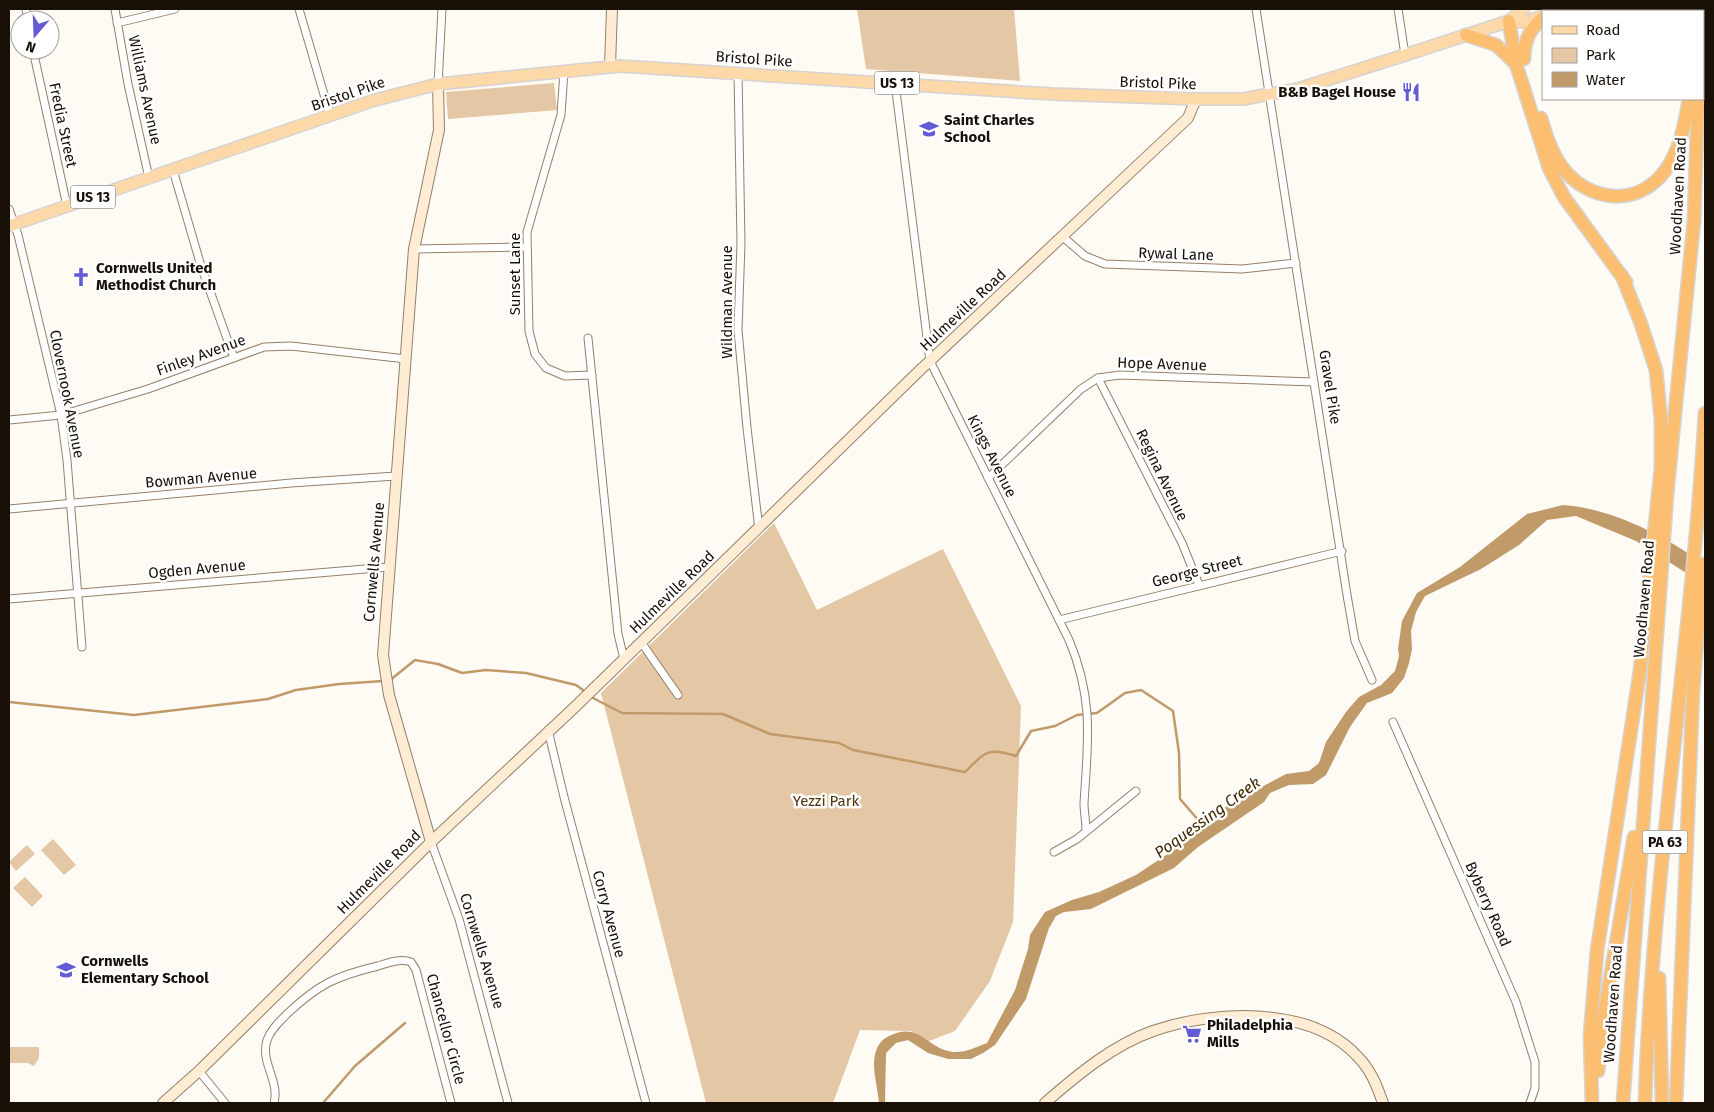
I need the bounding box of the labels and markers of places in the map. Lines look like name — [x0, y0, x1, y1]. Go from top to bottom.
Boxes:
restaurant icon: B&B Bagel House — [1400, 81, 1422, 103]
place label: B&B Bagel House — [1278, 83, 1396, 101]
place label: Saint Charles School — [944, 111, 1034, 146]
school or university icon: Saint Charles School — [918, 118, 940, 140]
place label: Cornwells United Methodist Church — [96, 259, 216, 294]
church icon: Cornwells United Methodist Church — [70, 266, 92, 288]
place label: Cornwells Elementary School — [81, 952, 209, 987]
school or university icon: Cornwells Elementary School — [55, 959, 77, 981]
place label: Philadelphia Mills — [1207, 1016, 1293, 1051]
supermarket icon: Philadelphia Mills — [1181, 1023, 1203, 1045]

